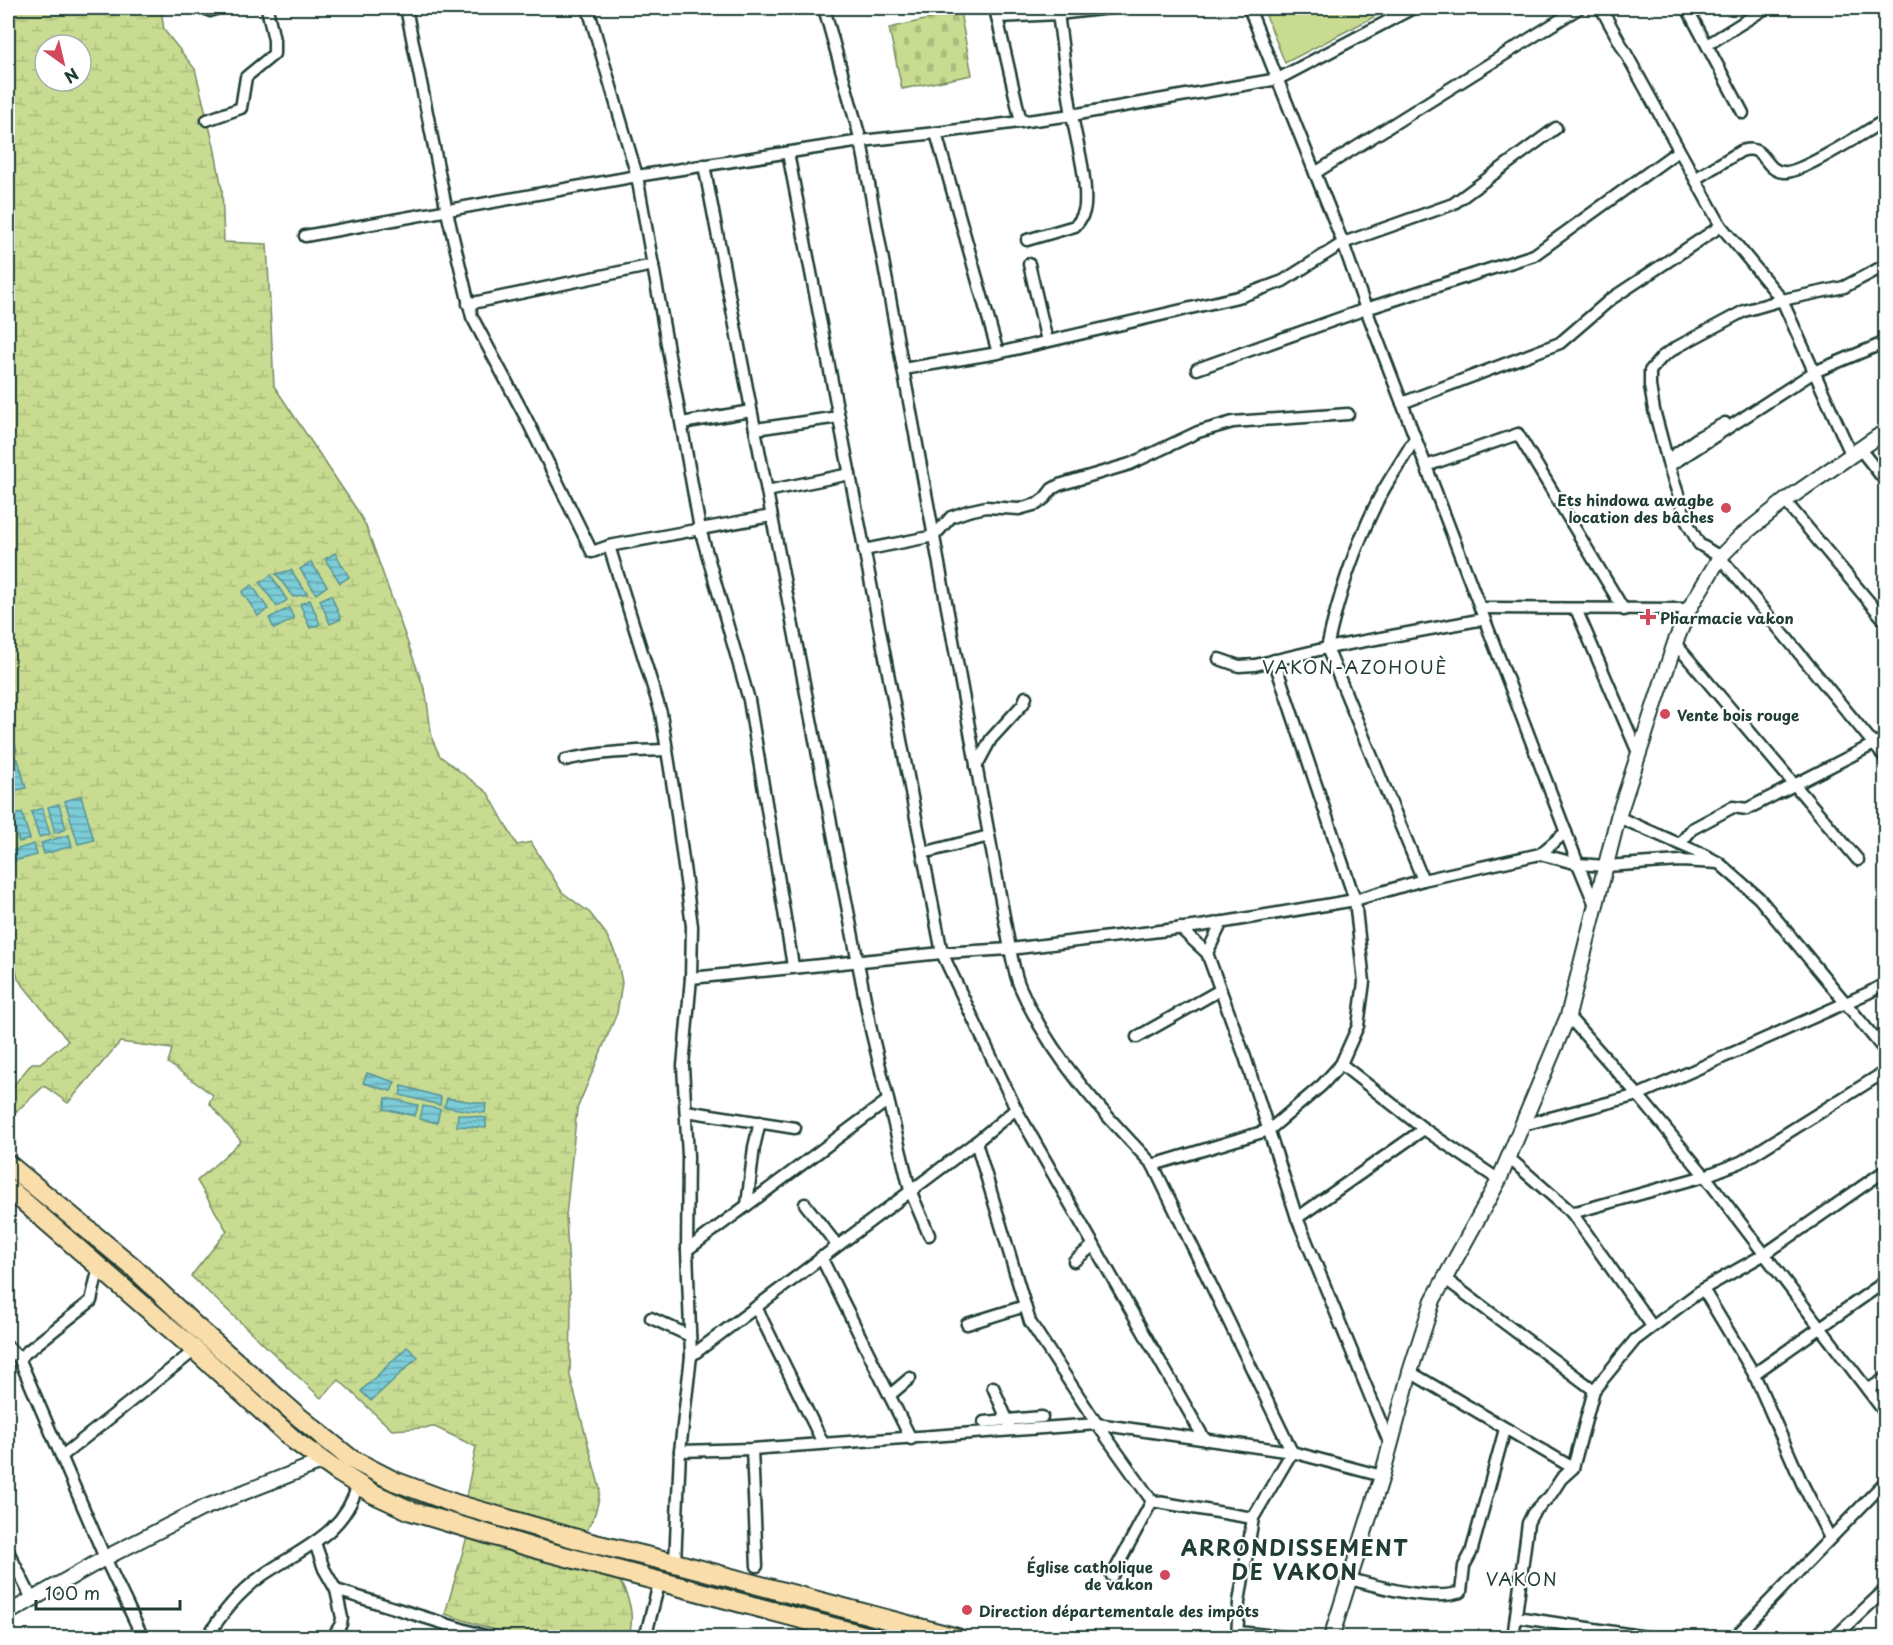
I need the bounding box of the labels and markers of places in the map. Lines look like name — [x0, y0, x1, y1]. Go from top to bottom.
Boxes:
place label: Ets hindowa awagbe location des bâches — [1557, 488, 1715, 528]
marker: Ets hindowa awagbe location des bâches — [1719, 501, 1733, 515]
place label: Pharmacie vakon — [1660, 606, 1794, 629]
marker: Pharmacie vakon — [1641, 610, 1655, 624]
place label: Vente bois rouge — [1677, 703, 1799, 726]
marker: Vente bois rouge — [1658, 707, 1672, 721]
place label: Église catholique de vakon — [1027, 1555, 1153, 1595]
marker: Église catholique de vakon — [1158, 1568, 1172, 1582]
place label: Direction départementale des impôts — [979, 1599, 1259, 1622]
marker: Direction départementale des impôts — [960, 1603, 974, 1617]

